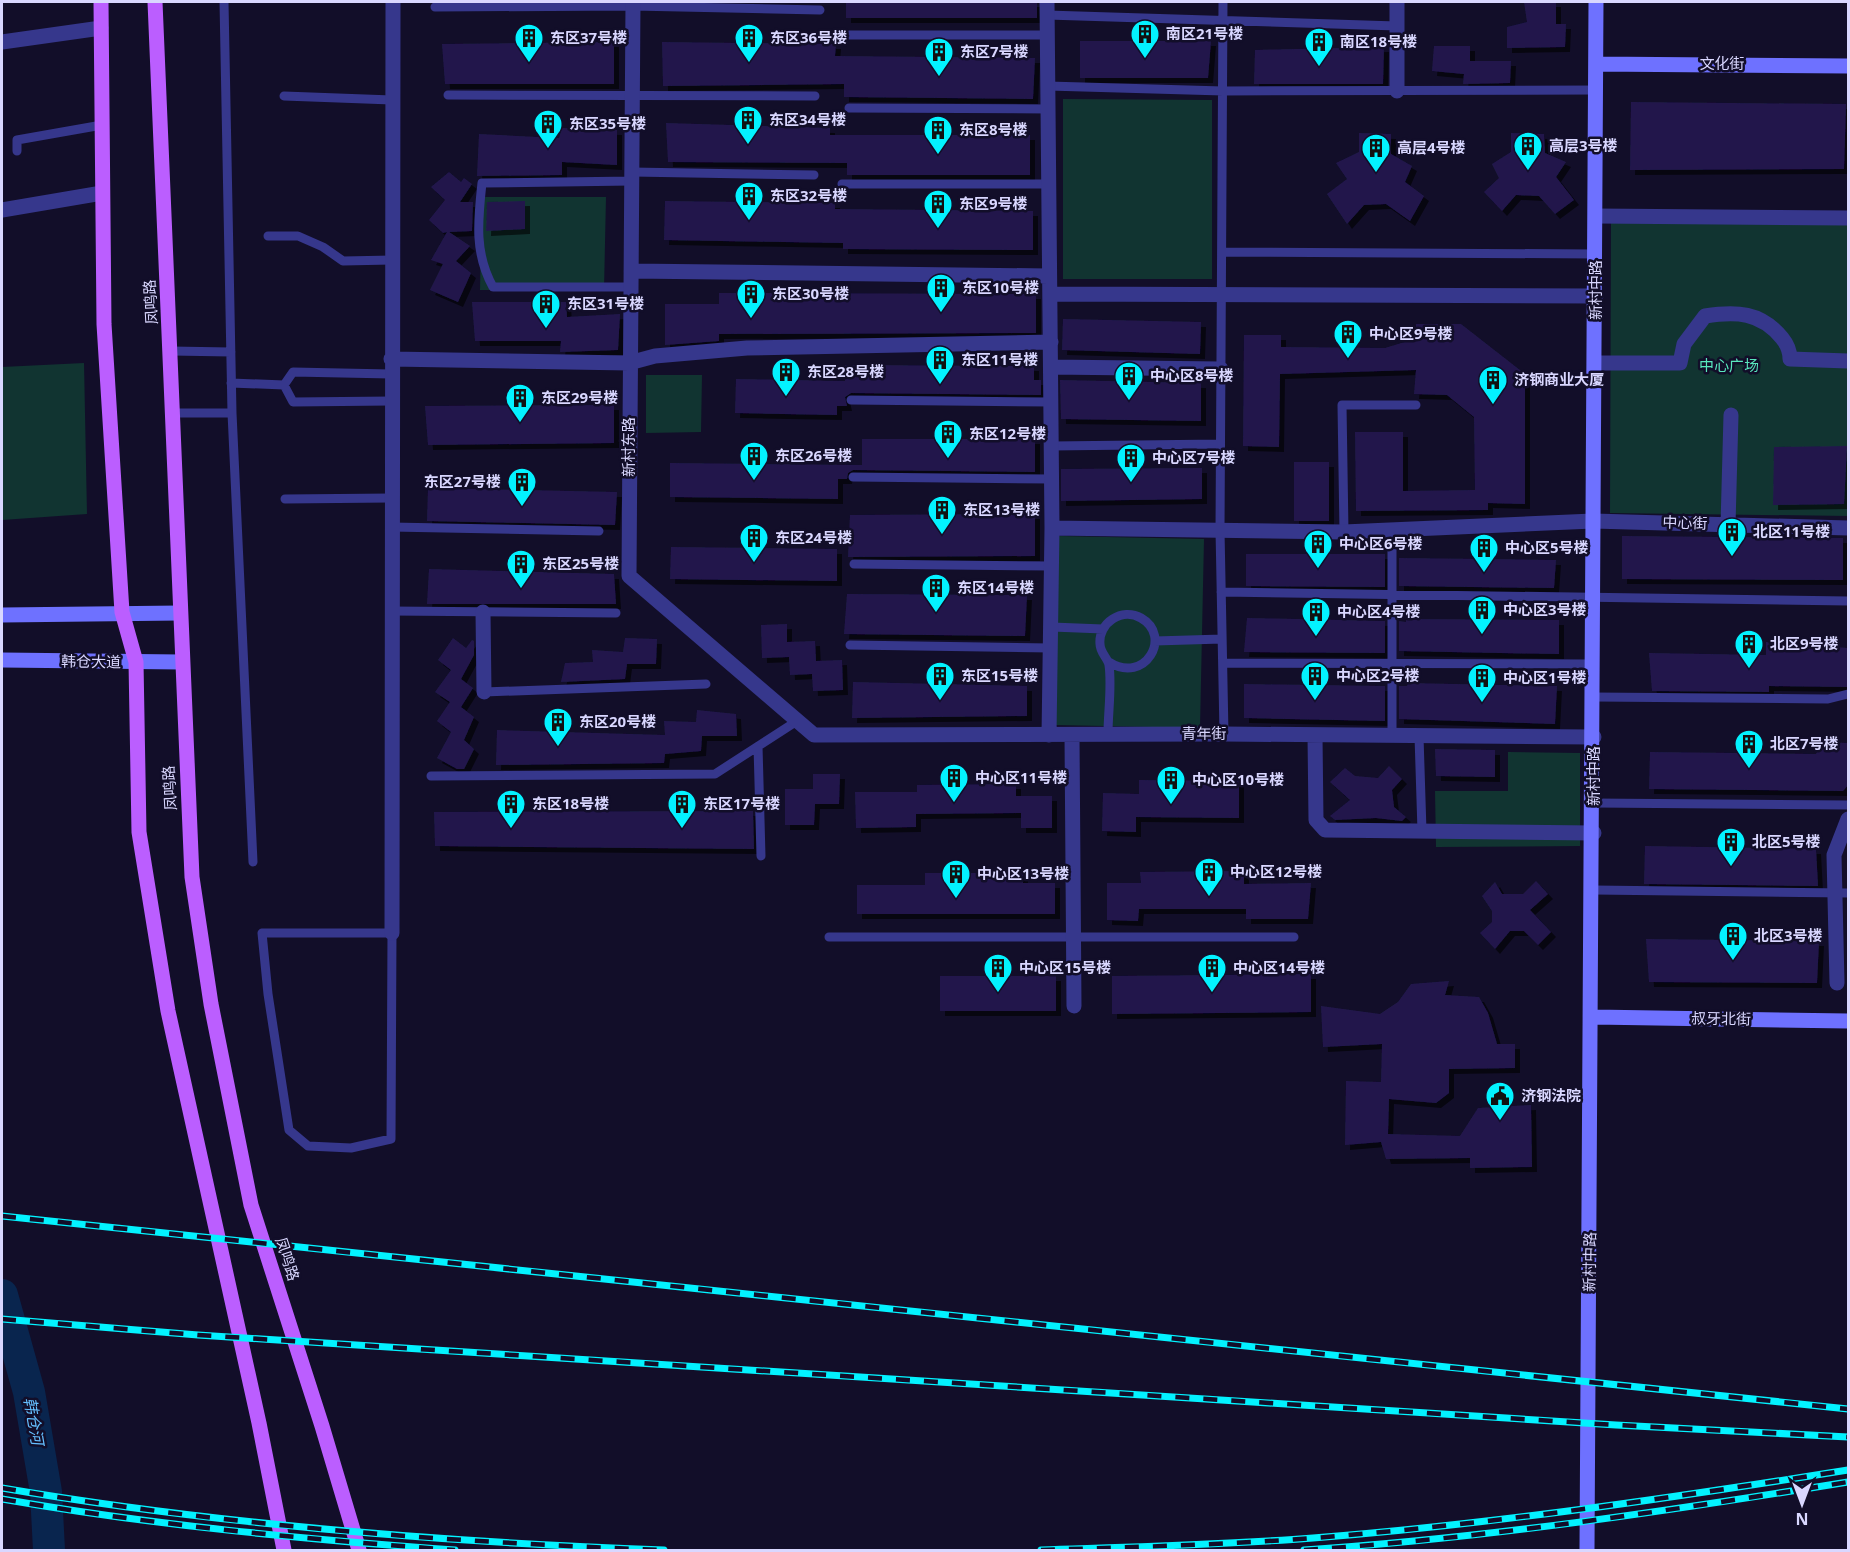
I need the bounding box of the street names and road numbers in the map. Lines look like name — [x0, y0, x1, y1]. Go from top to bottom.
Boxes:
street label: 文化街 — [1699, 53, 1745, 73]
street label: 新村中路 — [1585, 260, 1605, 320]
street label: 凤鸣路 — [139, 279, 161, 325]
street label: 新村东路 — [618, 417, 638, 477]
street label: 中心街 — [1662, 511, 1708, 533]
street label: 韩仓大道 — [61, 650, 121, 672]
street label: 青年街 — [1181, 723, 1227, 743]
street label: 新村中路 — [1583, 746, 1603, 806]
street label: 凤鸣路 — [158, 765, 180, 811]
street label: 叔牙北街 — [1691, 1007, 1751, 1029]
street label: 新村中路 — [1578, 1232, 1600, 1292]
street label: 凤鸣路 — [271, 1234, 304, 1283]

